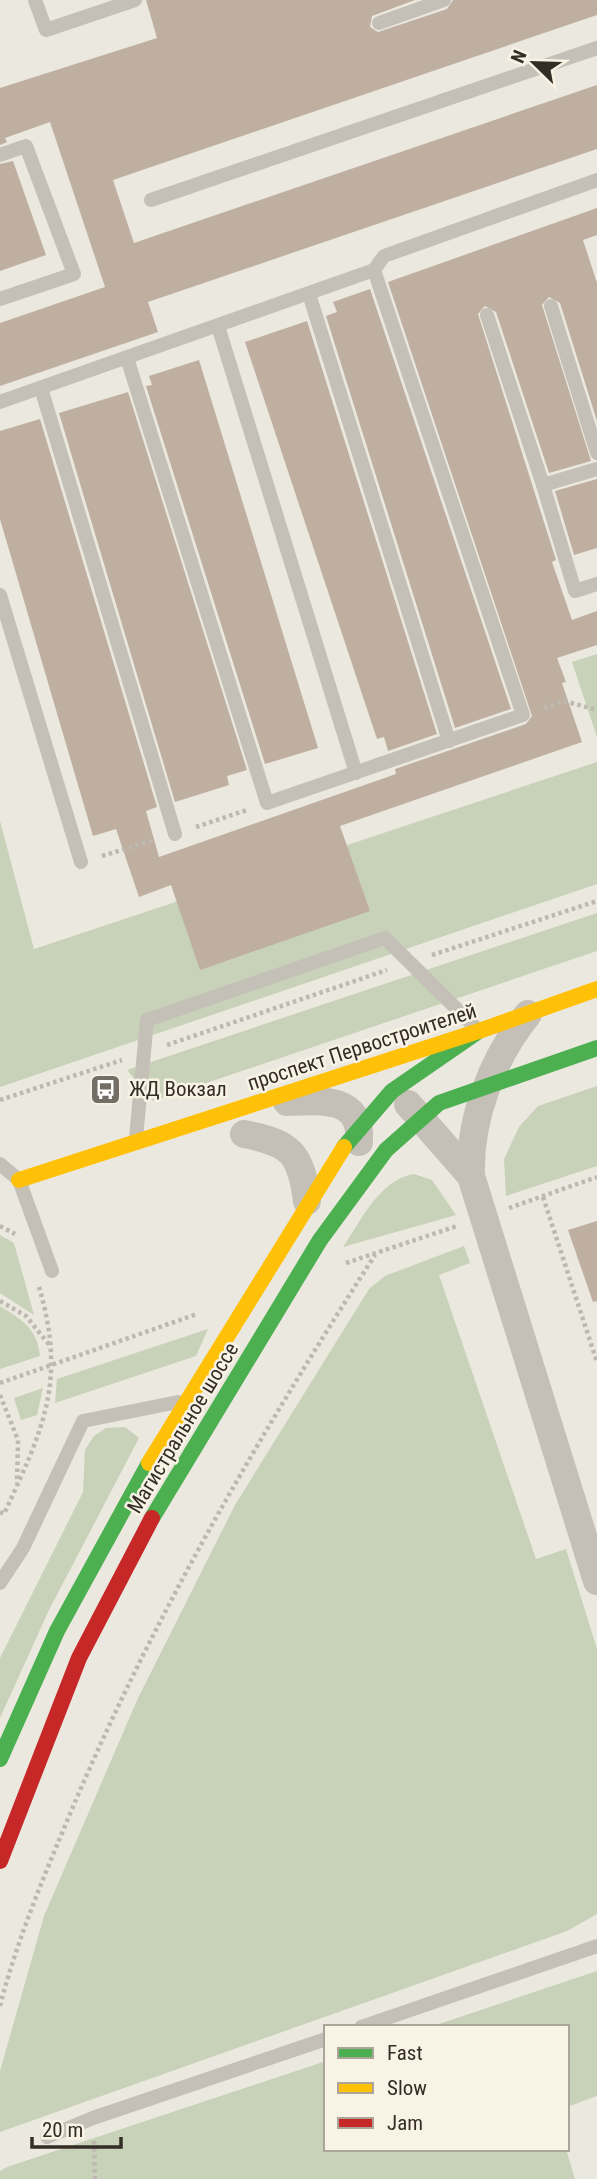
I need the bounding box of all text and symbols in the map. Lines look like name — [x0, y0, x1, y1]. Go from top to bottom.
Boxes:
north arrow — [499, 28, 569, 98]
text: N — [506, 47, 532, 66]
street label: проспект Первостроителей — [244, 999, 480, 1095]
bus stop icon: ЖД Вокзал — [89, 1072, 123, 1106]
place label: ЖД Вокзал — [129, 1077, 227, 1101]
street label: Магистральное шоссе — [123, 1338, 243, 1518]
legend — [324, 2025, 569, 2151]
text: Fast — [387, 2041, 423, 2065]
text: Slow — [387, 2076, 427, 2100]
scale bar — [32, 2106, 121, 2150]
text: Jam — [387, 2111, 423, 2135]
text: 20 m — [42, 2118, 83, 2142]

